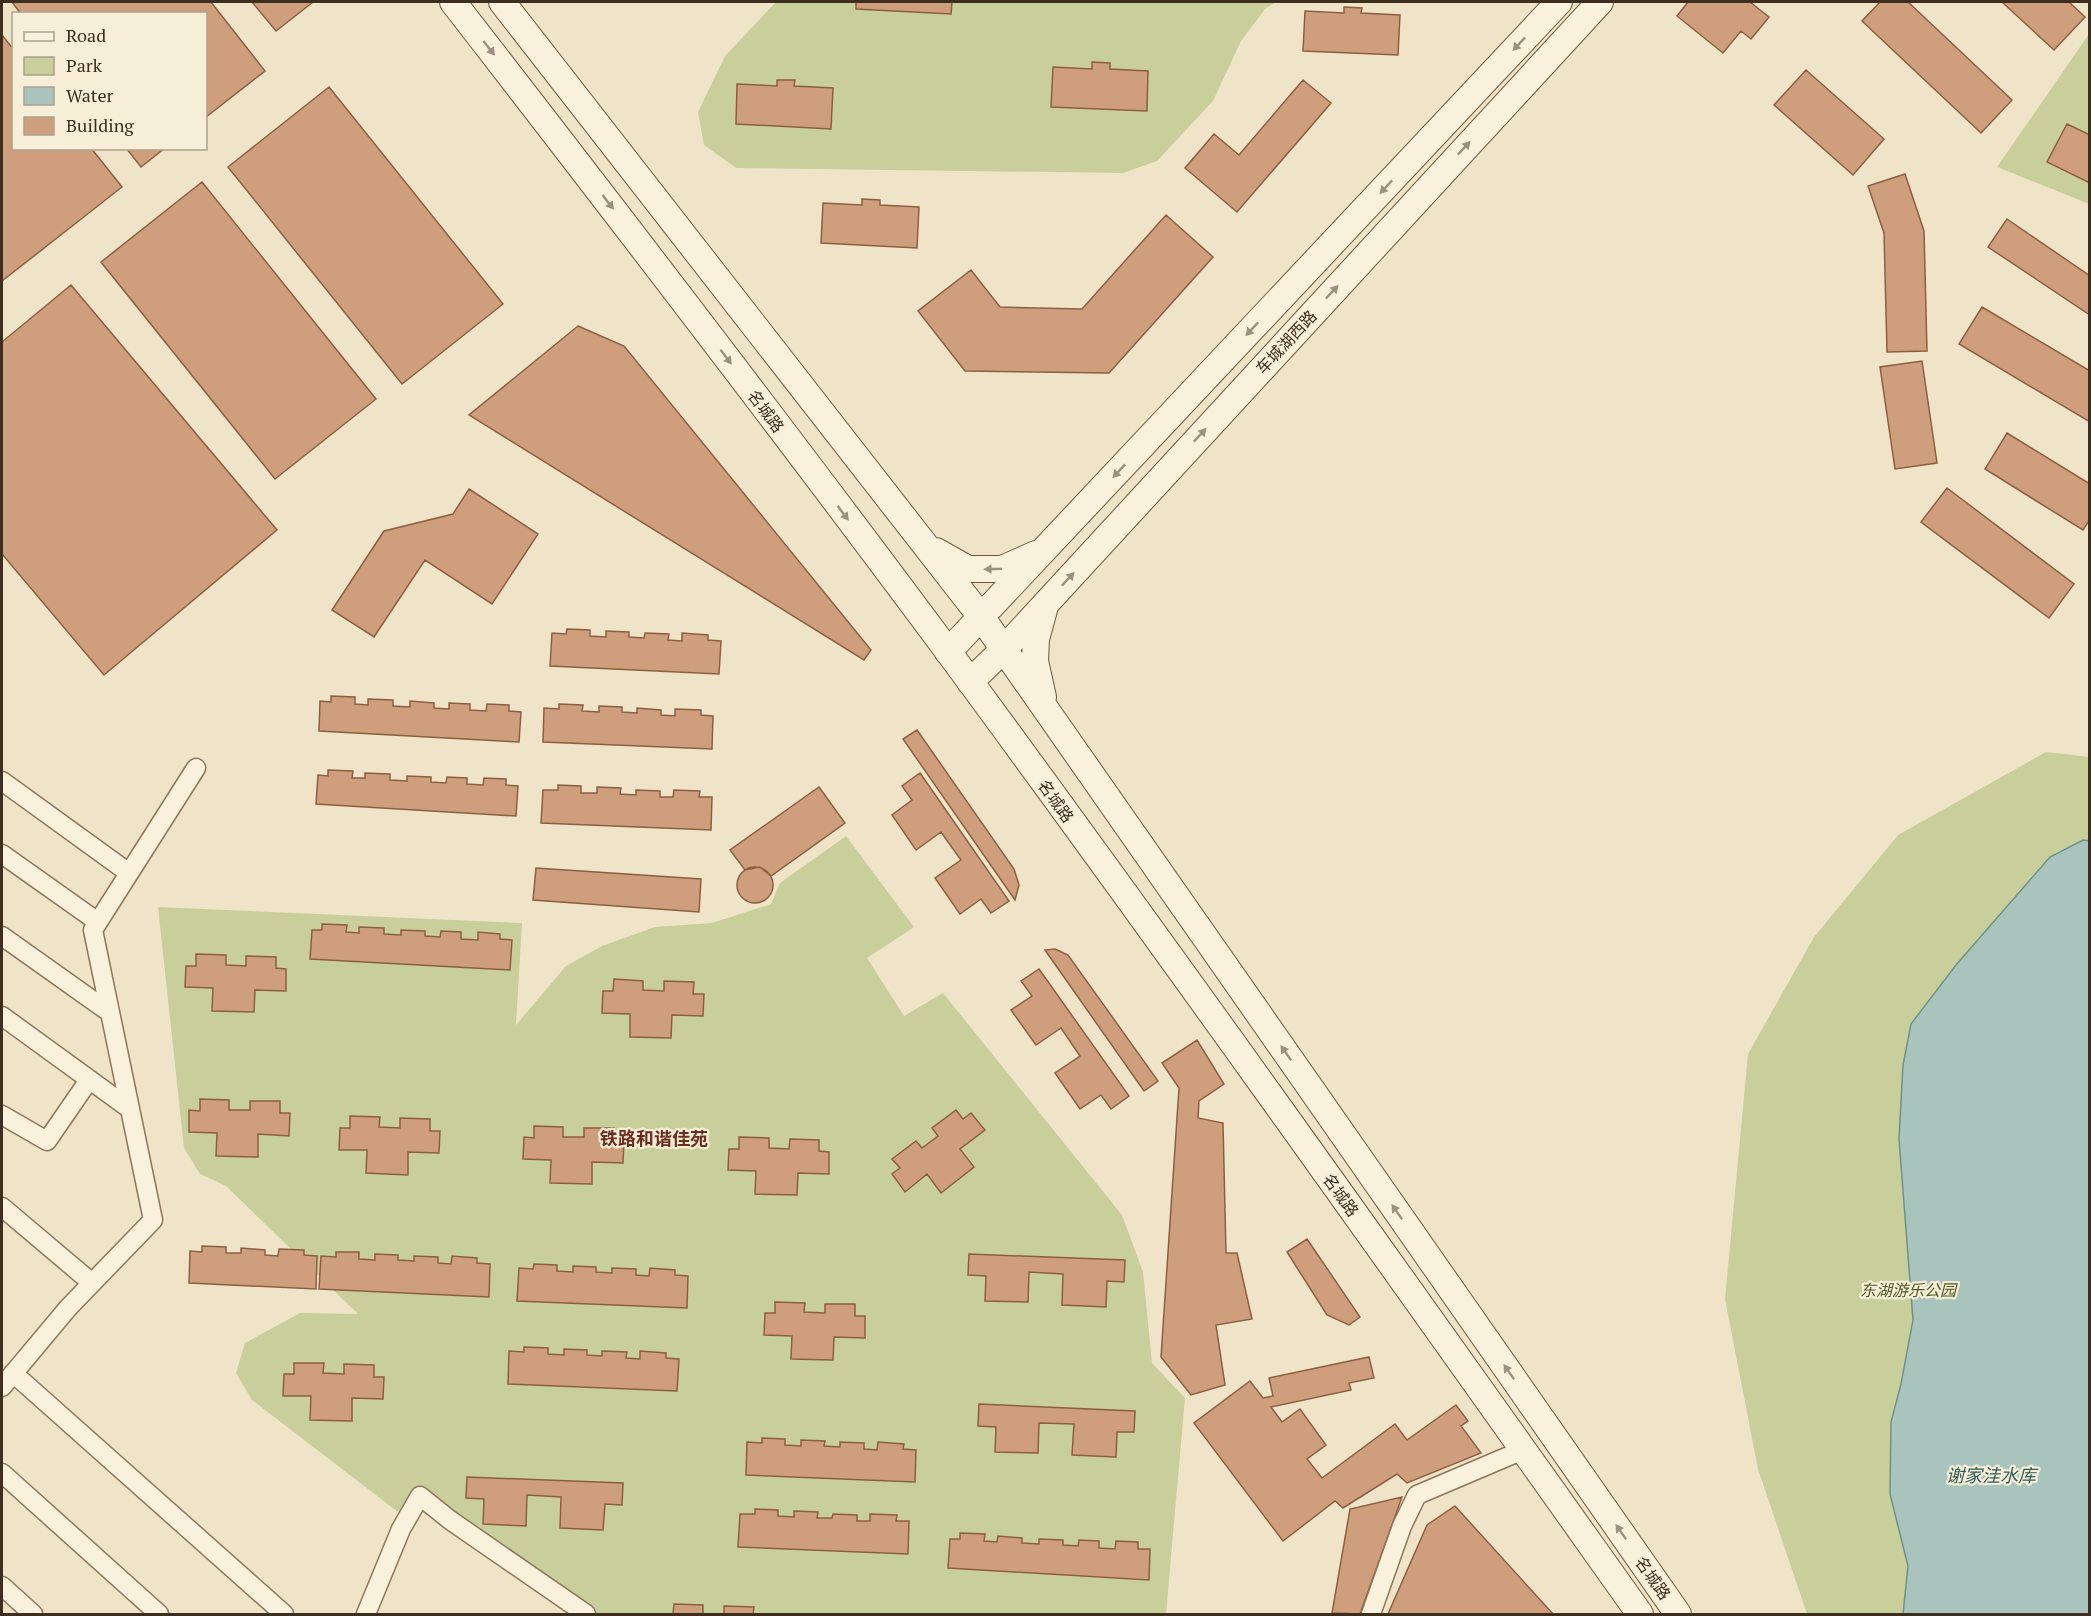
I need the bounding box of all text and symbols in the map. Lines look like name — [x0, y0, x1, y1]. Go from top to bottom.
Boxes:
legend — [12, 12, 207, 150]
text: Road — [66, 23, 106, 47]
one-way arrow — [1512, 37, 1526, 52]
one-way arrow — [482, 40, 494, 55]
text: Park — [66, 53, 103, 77]
text: Water — [66, 83, 113, 107]
text: Building — [66, 113, 134, 137]
one-way arrow — [1457, 142, 1471, 156]
one-way arrow — [1379, 179, 1393, 193]
one-way arrow — [602, 194, 615, 210]
one-way arrow — [1325, 285, 1338, 300]
street label: 车城湖西路 — [1251, 305, 1321, 379]
one-way arrow — [1246, 322, 1260, 336]
one-way arrow — [720, 349, 732, 365]
street label: 名城路 — [743, 385, 789, 437]
one-way arrow — [1193, 428, 1207, 443]
one-way arrow — [1112, 464, 1126, 479]
one-way arrow — [837, 505, 849, 520]
one-way arrow — [983, 564, 1002, 573]
one-way arrow — [1061, 572, 1074, 587]
street label: 名城路 — [1033, 775, 1079, 827]
one-way arrow — [1280, 1045, 1292, 1061]
district label: 铁路和谐佳苑 — [600, 1126, 708, 1150]
street label: 名城路 — [1318, 1169, 1364, 1221]
one-way arrow — [1391, 1205, 1403, 1221]
park label: 东湖游乐公园 — [1860, 1279, 1958, 1301]
one-way arrow — [1503, 1365, 1515, 1381]
water label: 谢家洼水库 — [1946, 1463, 2039, 1487]
one-way arrow — [1616, 1524, 1627, 1540]
street label: 名城路 — [1630, 1552, 1676, 1604]

